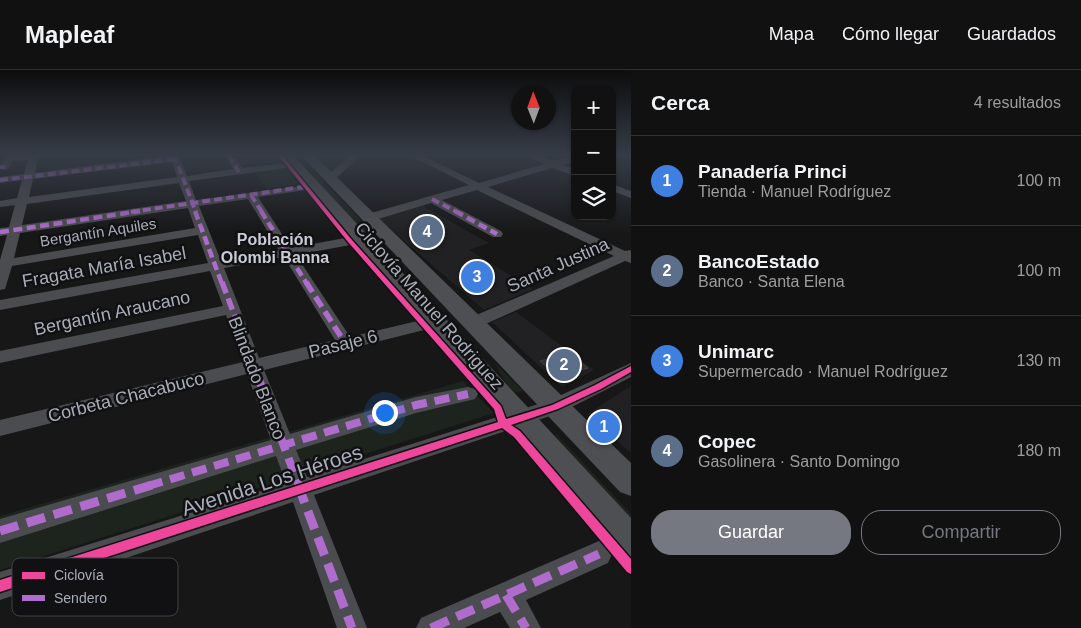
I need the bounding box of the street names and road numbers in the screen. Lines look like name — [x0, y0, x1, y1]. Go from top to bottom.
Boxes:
street label: Bergantín Aquiles — [39, 214, 157, 250]
street label: Ciclovía Manuel Rodriguez — [351, 218, 507, 394]
street label: Santa Justina — [504, 233, 613, 296]
street label: Fragata María Isabel — [20, 243, 188, 291]
street label: Bergantín Araucano — [32, 287, 192, 339]
street label: Blindado Blanco — [224, 314, 290, 442]
street label: Pasaje 6 — [307, 326, 379, 362]
street label: Corbeta Chacabuco — [46, 368, 206, 426]
street label: Avenida Los Héroes — [179, 440, 365, 520]

